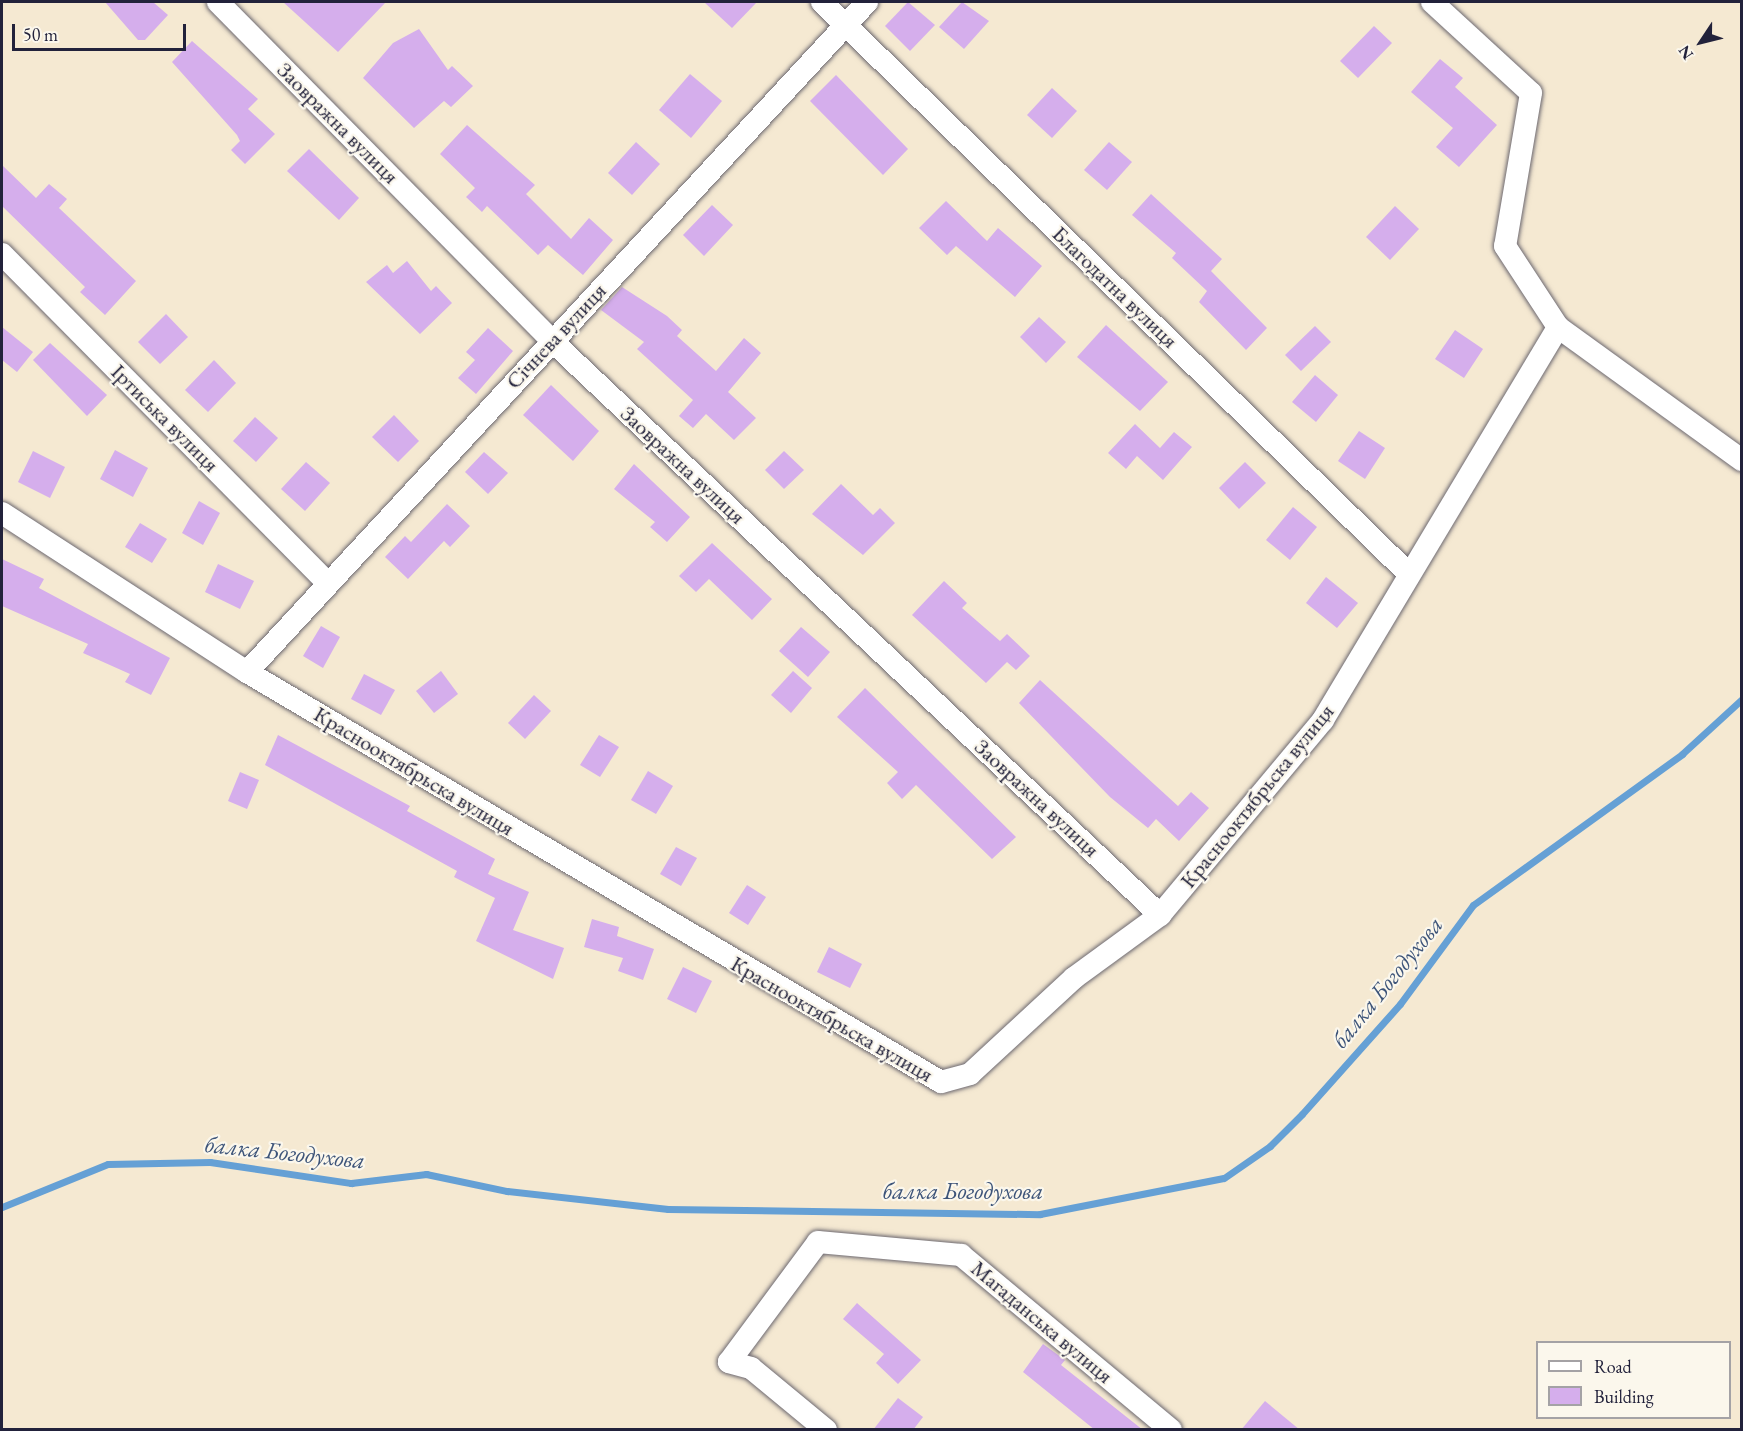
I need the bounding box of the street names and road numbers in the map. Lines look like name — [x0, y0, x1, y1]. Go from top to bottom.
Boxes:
street label: Заовражна вулиця — [272, 57, 404, 189]
street label: Благодатна вулиця — [1047, 220, 1183, 354]
street label: Січнева вулиця — [500, 278, 612, 394]
street label: Іртиська вулиця — [106, 359, 224, 477]
street label: Заовражна вулиця — [615, 400, 751, 530]
street label: Краснооктябрьска вулиця — [1175, 699, 1339, 893]
street label: Краснооктябрьска вулиця — [309, 701, 519, 841]
street label: Заовражна вулиця — [969, 733, 1105, 863]
street label: Краснооктябрьска вулиця — [726, 950, 938, 1088]
street label: Магаданська вулиця — [966, 1255, 1118, 1389]

